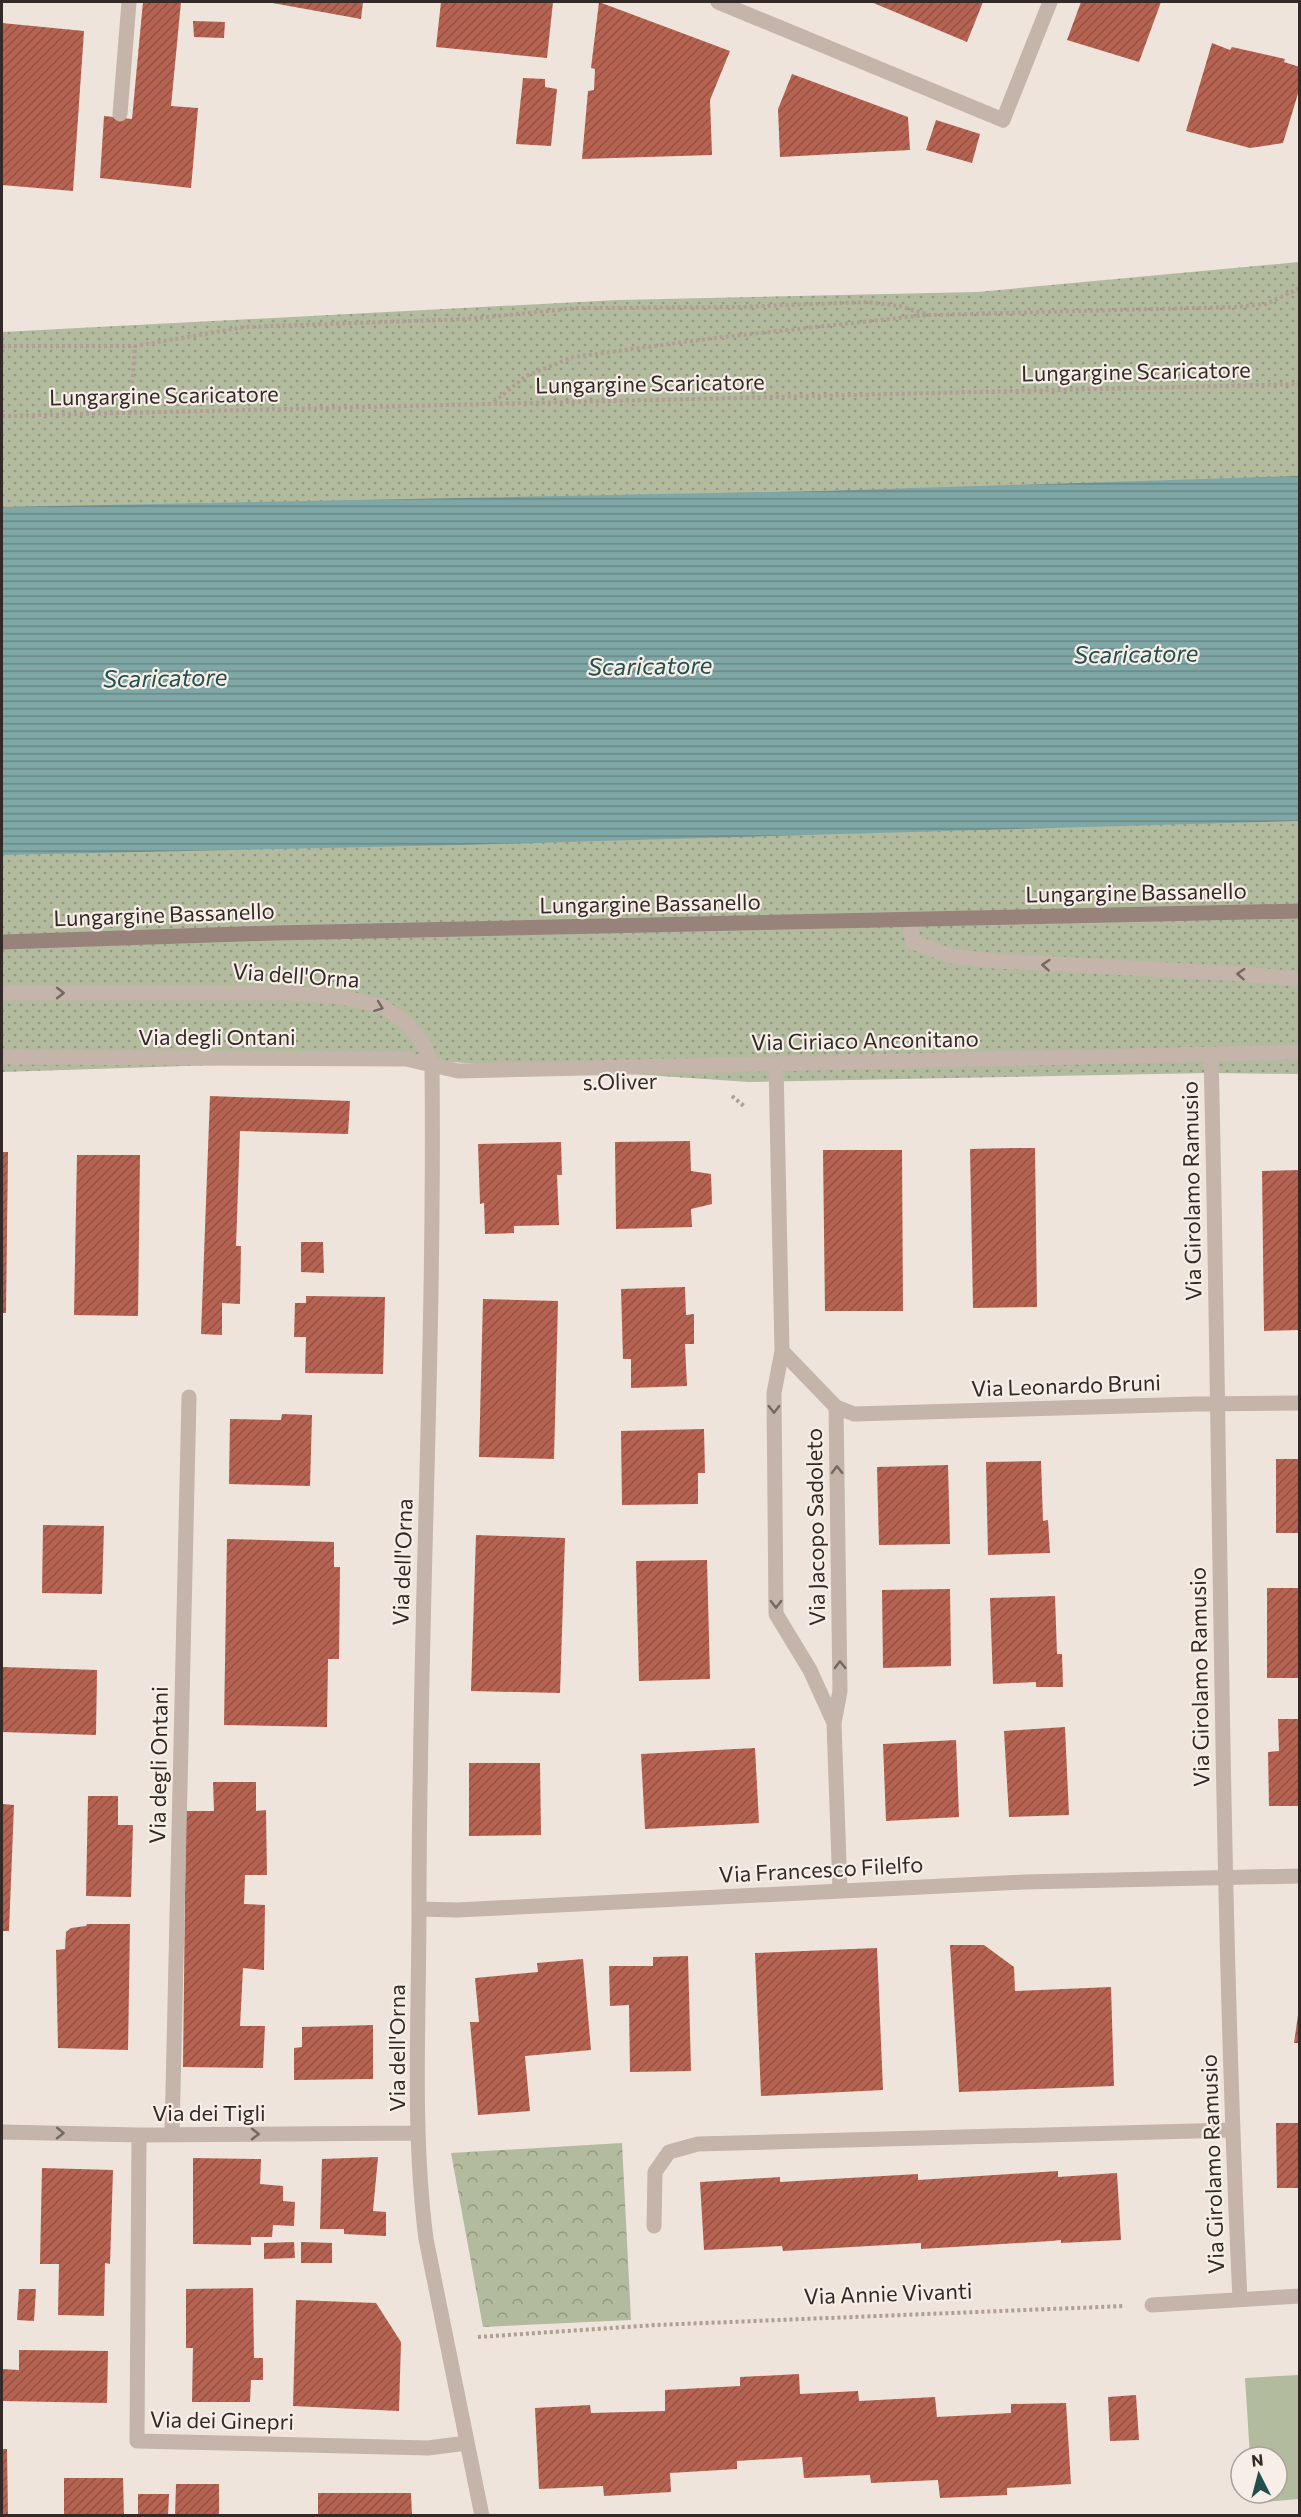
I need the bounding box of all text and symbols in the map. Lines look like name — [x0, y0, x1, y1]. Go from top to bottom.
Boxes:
street label: Lungargine Scaricatore — [1021, 355, 1251, 387]
street label: Lungargine Scaricatore — [535, 367, 765, 399]
street label: Lungargine Scaricatore — [49, 379, 279, 411]
water label: Scaricatore — [1073, 637, 1199, 669]
water label: Scaricatore — [587, 649, 713, 681]
water label: Scaricatore — [102, 661, 228, 693]
street label: Lungargine Bassanello — [1025, 877, 1247, 907]
street label: Lungargine Bassanello — [539, 888, 761, 918]
street label: Lungargine Bassanello — [53, 897, 275, 931]
street label: Via dell'Orna — [232, 957, 360, 993]
one-way arrow — [1042, 959, 1051, 972]
one-way arrow — [1237, 968, 1246, 981]
one-way arrow — [55, 987, 64, 999]
one-way arrow — [373, 1000, 384, 1012]
street label: Via degli Ontani — [138, 1023, 296, 1050]
street label: Via Ciriaco Anconitano — [751, 1025, 979, 1055]
street label: s.Oliver — [582, 1067, 658, 1095]
street label: Via Girolamo Ramusio — [1176, 1081, 1206, 1301]
street label: Via Leonardo Bruni — [971, 1368, 1161, 1402]
one-way arrow — [768, 1404, 780, 1413]
street label: Via Jacopo Sadoleto — [800, 1428, 830, 1626]
one-way arrow — [830, 1466, 843, 1475]
street label: Via dell'Orna — [386, 1498, 418, 1626]
street label: Via Girolamo Ramusio — [1184, 1567, 1214, 1787]
one-way arrow — [770, 1599, 782, 1608]
one-way arrow — [834, 1661, 846, 1670]
street label: Via degli Ontani — [143, 1686, 173, 1844]
street label: Via Francesco Filelfo — [718, 1850, 924, 1888]
street label: Via dell'Orna — [383, 1984, 410, 2112]
street label: Via Girolamo Ramusio — [1195, 2054, 1229, 2274]
street label: Via dei Tigli — [152, 2099, 266, 2126]
one-way arrow — [55, 2127, 64, 2140]
one-way arrow — [250, 2128, 259, 2140]
street label: Via Annie Vivanti — [803, 2277, 973, 2309]
street label: Via dei Ginepri — [150, 2405, 294, 2435]
north arrow — [1229, 2445, 1289, 2505]
text: N — [1250, 2450, 1264, 2470]

